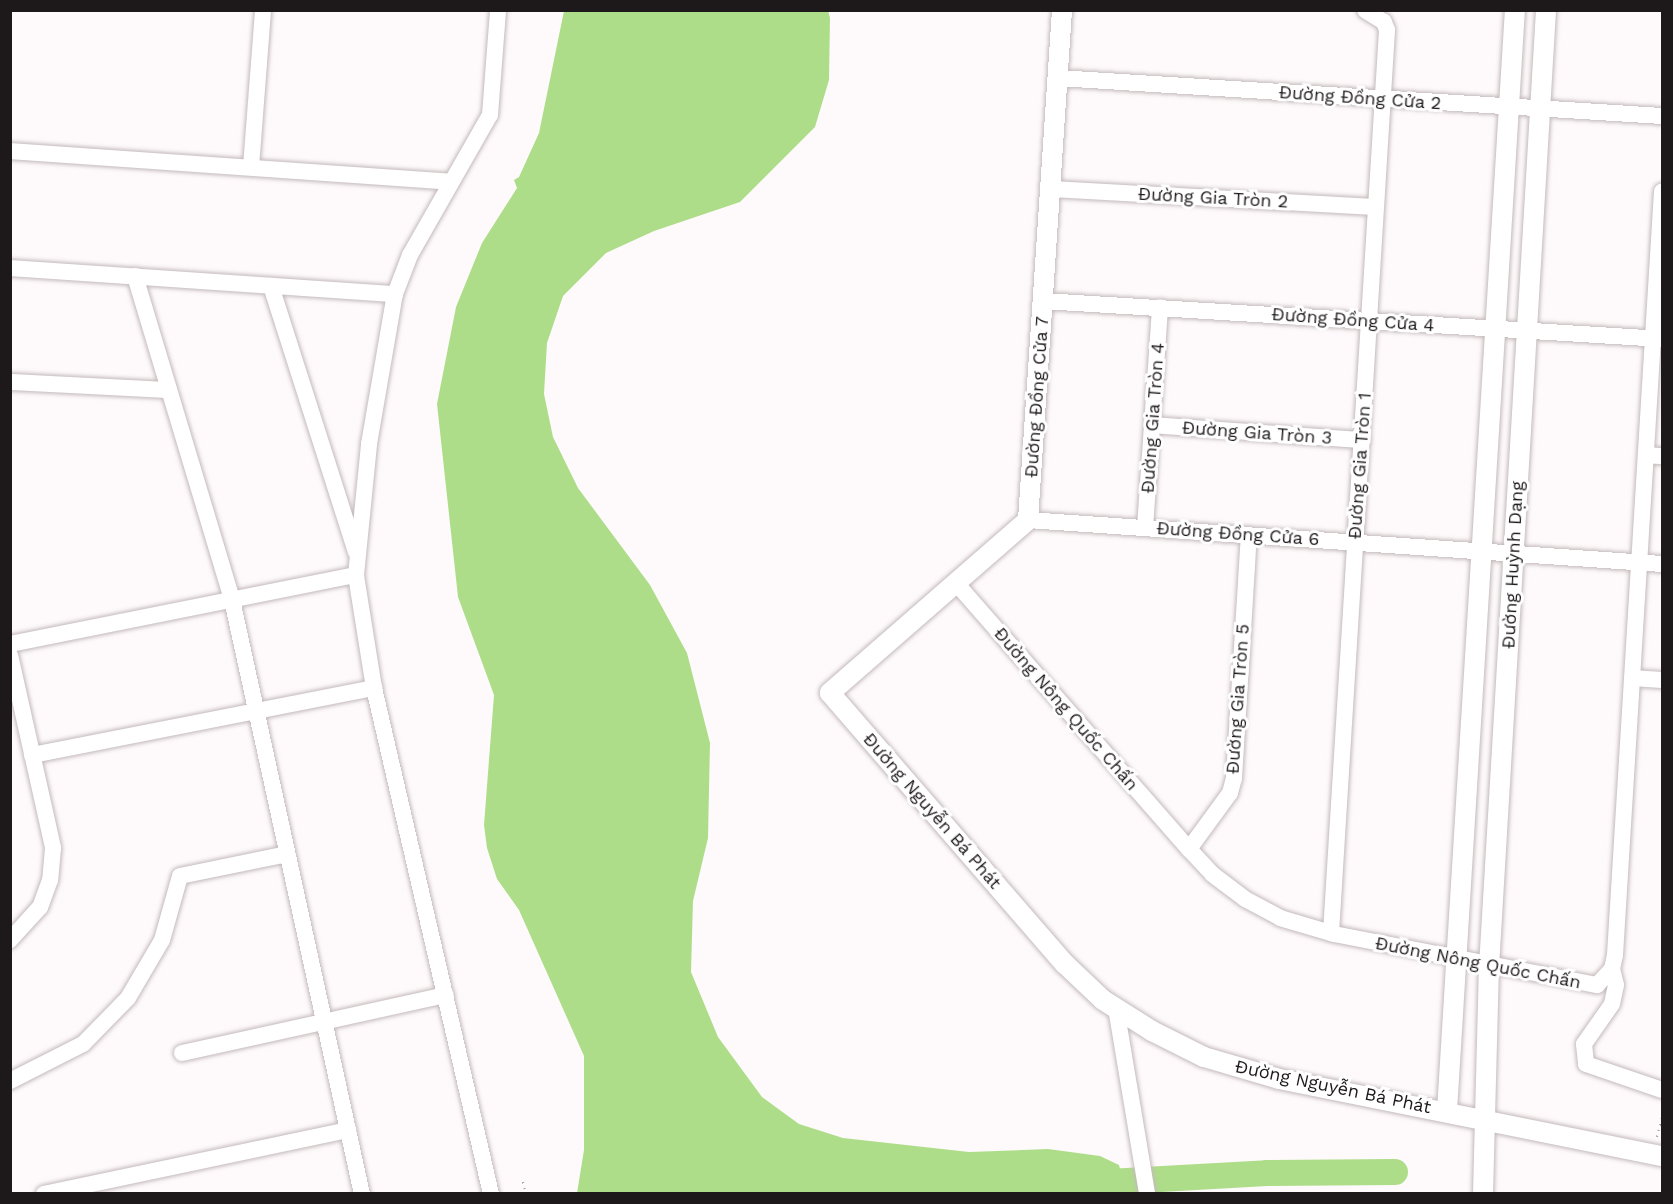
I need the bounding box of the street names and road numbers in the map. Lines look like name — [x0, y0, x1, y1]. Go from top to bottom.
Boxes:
street label: Đường Đồng Cửa 2 — [1278, 82, 1442, 114]
street label: Đường Gia Tròn 2 — [1137, 183, 1289, 213]
street label: Đường Đồng Cửa 4 — [1271, 304, 1435, 336]
street label: Đường Đồng Cửa 7 — [1021, 315, 1053, 479]
street label: Đường Gia Tròn 4 — [1137, 341, 1169, 495]
street label: Đường Gia Tròn 1 — [1344, 391, 1376, 541]
street label: Đường Gia Tròn 3 — [1181, 417, 1333, 449]
street label: Đường Huỳnh Dạng — [1498, 481, 1528, 649]
street label: Đường Đồng Cửa 6 — [1156, 518, 1320, 550]
street label: Đường Nông Quốc Chấn — [989, 623, 1143, 795]
street label: Đường Gia Tròn 5 — [1222, 623, 1254, 775]
street label: Đường Nguyễn Bá Phát — [858, 728, 1006, 894]
street label: Đường Nông Quốc Chấn — [1373, 932, 1583, 994]
street label: Đường Nguyễn Bá Phát — [1233, 1056, 1433, 1118]

